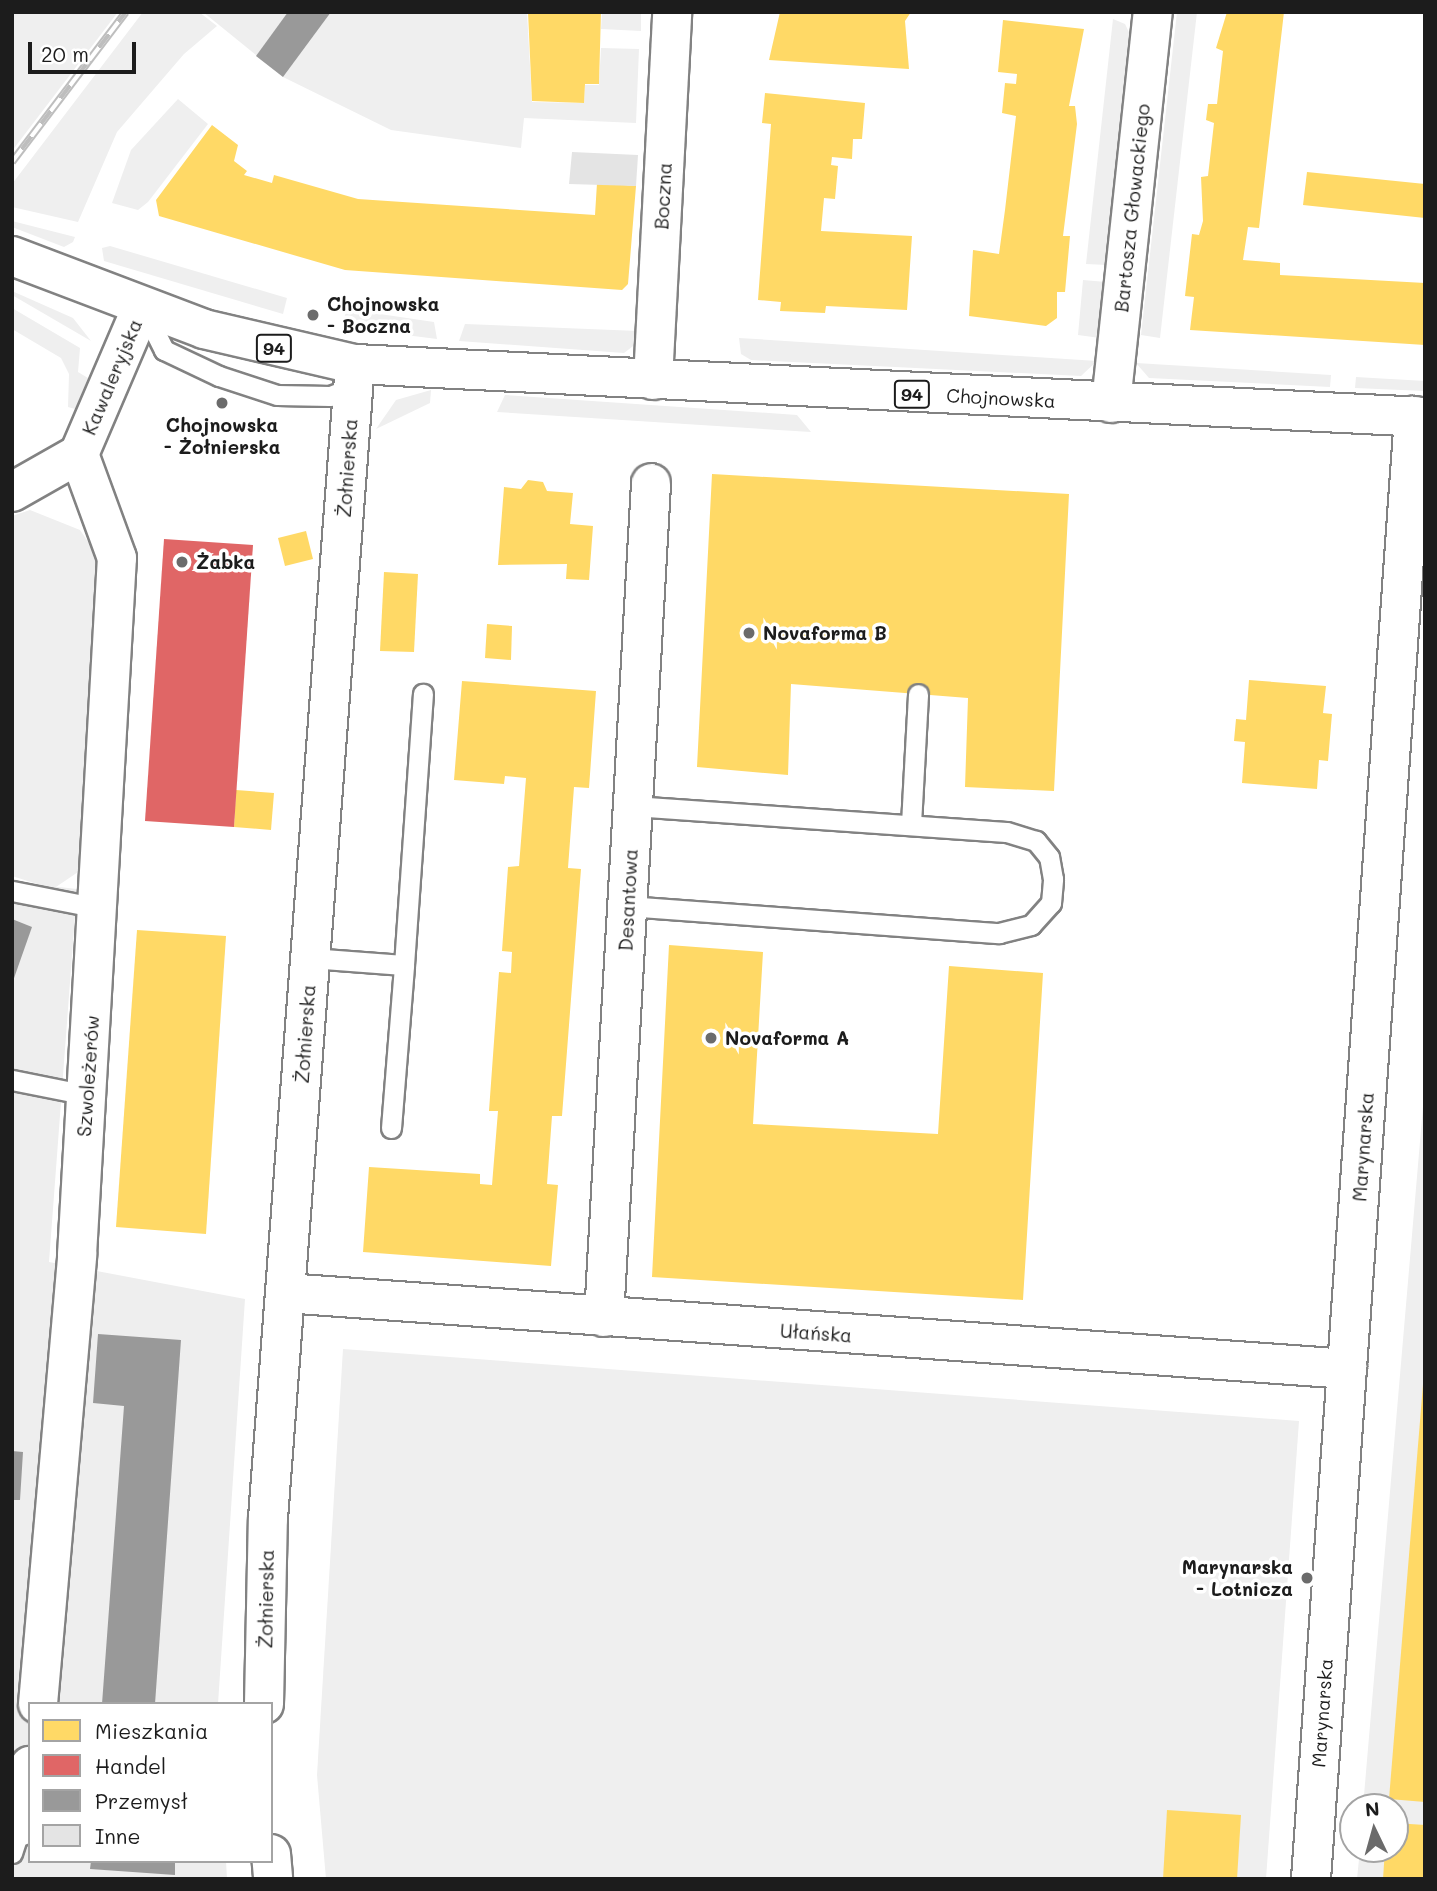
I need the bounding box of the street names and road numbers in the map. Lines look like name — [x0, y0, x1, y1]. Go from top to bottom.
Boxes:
street label: Bartosza Głowackiego — [1110, 103, 1154, 313]
street label: Boczna — [650, 162, 676, 230]
street label: Kawaleryjska — [77, 316, 147, 438]
road number: 94 — [255, 334, 293, 362]
road number: 94 — [893, 380, 931, 408]
street label: Chojnowska — [946, 384, 1056, 412]
street label: Żołnierska — [332, 418, 362, 518]
street label: Desantowa — [614, 848, 642, 952]
street label: Żołnierska — [290, 984, 320, 1084]
street label: Szwoleżerów — [72, 1015, 104, 1137]
street label: Marynarska — [1348, 1092, 1378, 1202]
street label: Ułańska — [779, 1319, 853, 1347]
street label: Żołnierska — [254, 1549, 278, 1649]
street label: Marynarska — [1307, 1658, 1337, 1768]

